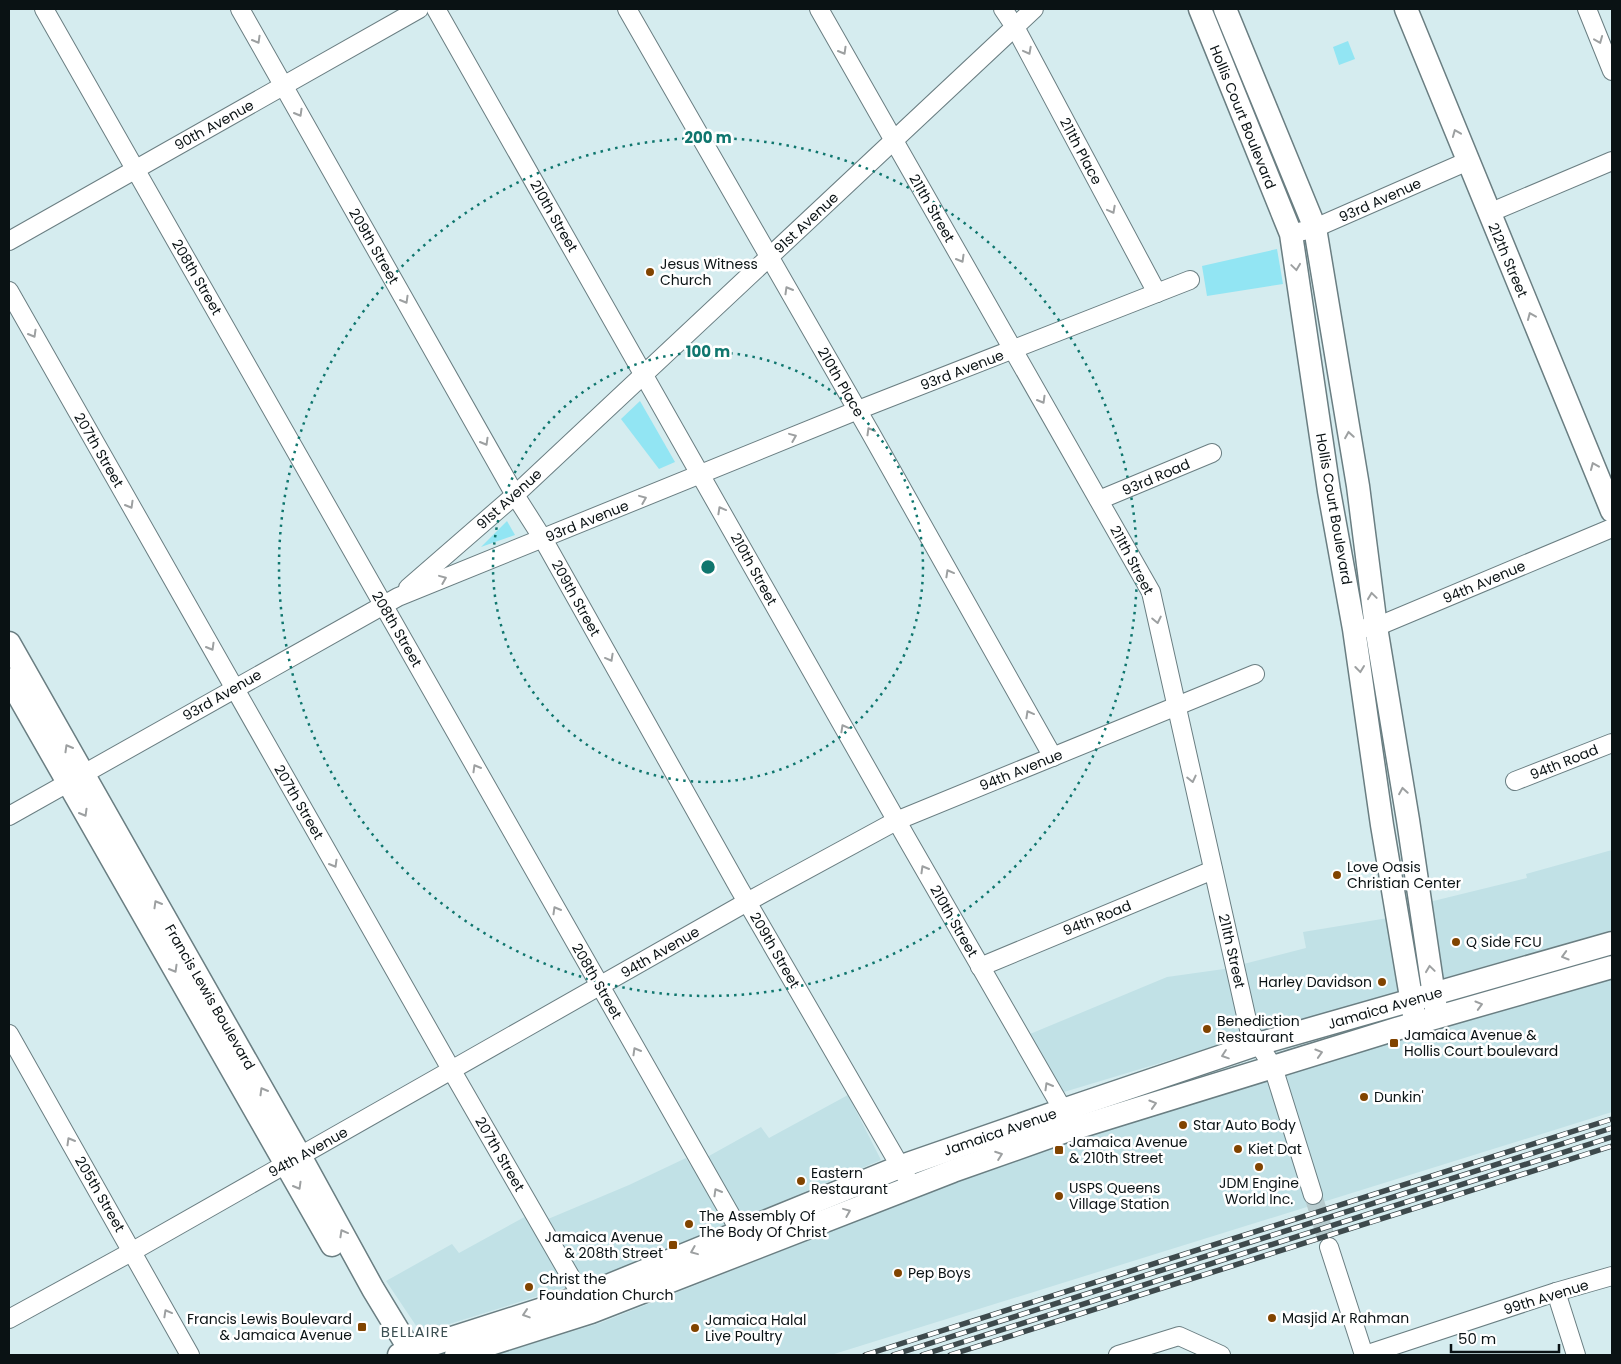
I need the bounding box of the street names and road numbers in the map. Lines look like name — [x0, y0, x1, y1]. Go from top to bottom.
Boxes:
street label: Hollis Court Boulevard — [1205, 42, 1281, 192]
street label: 90th Avenue — [171, 95, 258, 155]
street label: 211th Place — [1055, 114, 1107, 188]
street label: 211th Street — [904, 170, 960, 246]
street label: 93rd Avenue — [1336, 173, 1425, 227]
street label: 210th Street — [525, 176, 583, 256]
street label: 91st Avenue — [769, 188, 843, 258]
street label: 209th Street — [344, 204, 404, 288]
street label: 212th Street — [1483, 220, 1533, 300]
street label: 208th Street — [167, 235, 227, 319]
street label: 210th Place — [813, 344, 869, 421]
street label: 93rd Avenue — [917, 345, 1007, 395]
street label: 207th Street — [70, 409, 128, 491]
street label: Hollis Court Boulevard — [1311, 432, 1357, 586]
street label: 93rd Road — [1119, 454, 1193, 500]
street label: 91st Avenue — [472, 464, 546, 534]
street label: 93rd Avenue — [542, 495, 632, 547]
street label: 211th Street — [1105, 522, 1159, 598]
street label: 210th Street — [726, 529, 782, 609]
street label: 94th Avenue — [1440, 555, 1529, 608]
street label: 209th Street — [547, 556, 605, 640]
street label: 208th Street — [367, 587, 427, 671]
street label: 93rd Avenue — [179, 664, 265, 726]
street label: 94th Road — [1527, 739, 1601, 785]
street label: 94th Avenue — [976, 744, 1066, 796]
street label: 207th Street — [270, 761, 328, 843]
street label: 210th Street — [925, 881, 983, 961]
street label: 94th Road — [1060, 895, 1134, 941]
street label: 209th Street — [745, 908, 805, 992]
street label: 211th Street — [1214, 912, 1250, 990]
street label: Francis Lewis Boulevard — [160, 921, 260, 1073]
street label: 94th Avenue — [617, 921, 703, 983]
street label: 208th Street — [567, 939, 627, 1023]
street label: Jamaica Avenue — [1325, 982, 1445, 1034]
street label: Jamaica Avenue — [941, 1103, 1060, 1161]
street label: 207th Street — [471, 1113, 529, 1195]
street label: 94th Avenue — [265, 1122, 352, 1182]
street label: 205th Street — [70, 1152, 130, 1236]
street label: 99th Avenue — [1501, 1274, 1591, 1319]

